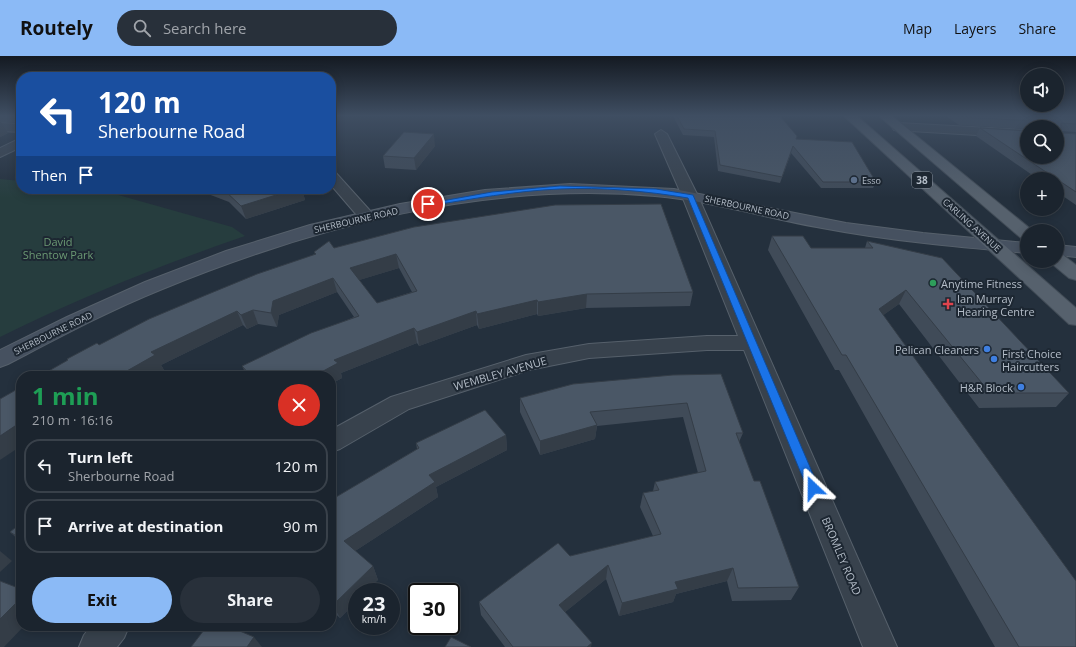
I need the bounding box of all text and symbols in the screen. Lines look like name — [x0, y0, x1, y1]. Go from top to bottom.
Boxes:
search box — [117, 10, 397, 46]
text: Routely — [20, 15, 93, 41]
icon: search — [131, 17, 153, 39]
text: Search here — [163, 18, 246, 38]
text: Map — [903, 19, 932, 38]
text: Layers — [954, 19, 996, 38]
text: Share — [1018, 19, 1056, 38]
map controls — [1020, 68, 1064, 268]
button: sound — [1020, 68, 1064, 112]
text: 120 m — [98, 83, 181, 121]
icon: left — [32, 88, 84, 140]
text: Sherbourne Road — [98, 119, 245, 143]
button: search — [1020, 120, 1064, 164]
icon: arrive — [75, 164, 97, 186]
text: Then — [32, 165, 67, 185]
road number: 38 — [912, 172, 932, 188]
button: + — [1020, 172, 1064, 216]
place label: Esso — [862, 174, 881, 187]
marker: Esso — [849, 175, 859, 185]
pin — [411, 187, 445, 221]
street label: SHERBOURNE ROAD — [704, 192, 790, 222]
icon: arrive — [417, 193, 439, 215]
street label: CARLING AVENUE — [940, 195, 1004, 255]
street label: SHERBOURNE ROAD — [313, 204, 399, 236]
button: − — [1020, 224, 1064, 268]
park label: David Shentow Park — [23, 234, 94, 262]
place label: Anytime Fitness — [941, 276, 1022, 291]
marker: Anytime Fitness — [928, 278, 938, 288]
place label: Ian Murray Hearing Centre — [957, 291, 1035, 319]
marker: Ian Murray Hearing Centre — [942, 298, 954, 310]
street label: SHERBOURNE ROAD — [12, 308, 94, 358]
place label: Pelican Cleaners — [895, 342, 979, 357]
marker: Pelican Cleaners — [982, 344, 992, 354]
place label: First Choice Haircutters — [1002, 346, 1062, 374]
street label: WEMBLEY AVENUE — [452, 353, 548, 393]
marker: First Choice Haircutters — [989, 354, 999, 364]
text: 1 min — [32, 379, 99, 412]
place label: H&R Block — [960, 380, 1013, 395]
marker: H&R Block — [1016, 382, 1026, 392]
button: close — [278, 384, 320, 426]
text: 210 m · 16:16 — [32, 411, 113, 429]
text: Turn left — [68, 447, 133, 467]
icon: left — [34, 455, 56, 477]
text: 120 m — [274, 456, 318, 476]
text: Sherbourne Road — [68, 467, 174, 485]
position arrow — [792, 467, 834, 509]
icon: arrive — [34, 515, 56, 537]
street label: BROMLEY ROAD — [819, 515, 865, 597]
text: Arrive at destination — [68, 516, 223, 536]
text: 90 m — [283, 516, 318, 536]
button: Exit — [32, 577, 172, 623]
button: Share — [180, 577, 320, 623]
speed limit sign: 30 — [408, 583, 460, 635]
text: 23 — [363, 590, 385, 617]
text: km/h — [362, 612, 386, 626]

